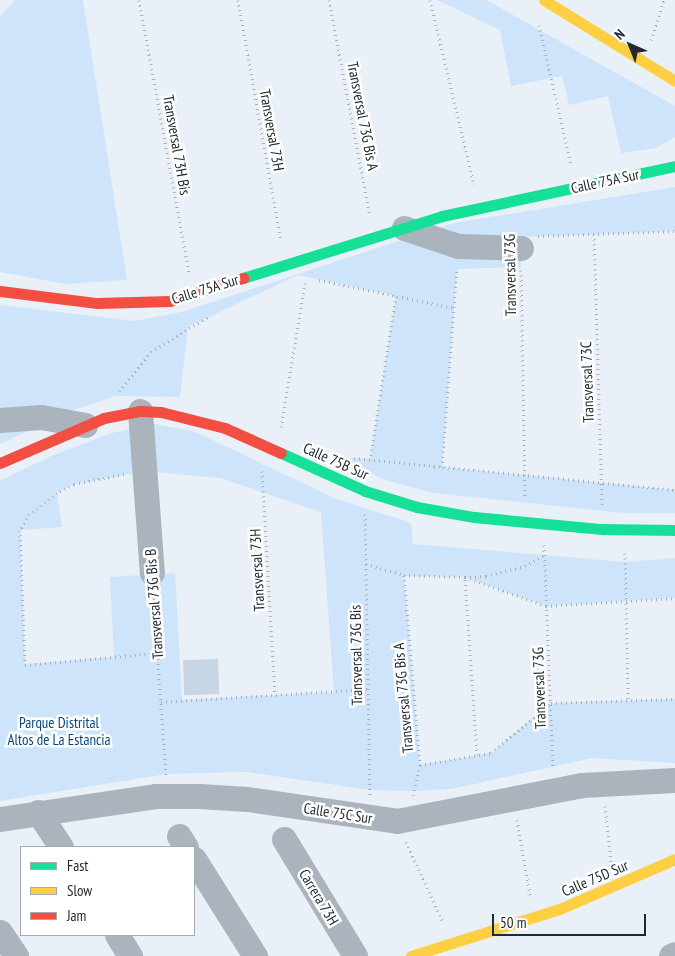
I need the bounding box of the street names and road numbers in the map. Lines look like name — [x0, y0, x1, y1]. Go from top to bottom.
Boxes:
street label: Transversal 73G Bis A — [344, 60, 382, 172]
street label: Transversal 73H — [256, 88, 288, 172]
street label: Transversal 73H Bis — [159, 94, 195, 196]
street label: Calle 75A Sur — [569, 165, 641, 197]
street label: Transversal 73G — [500, 234, 520, 316]
street label: Calle 75A Sur — [169, 270, 241, 308]
street label: Transversal 73C — [577, 341, 597, 423]
street label: Calle 75B Sur — [300, 439, 372, 483]
street label: Transversal 73H — [246, 528, 268, 612]
street label: Transversal 73G Bis B — [141, 548, 167, 660]
street label: Transversal 73G Bis — [346, 605, 366, 705]
street label: Transversal 73G Bis A — [389, 642, 417, 754]
street label: Transversal 73G — [529, 647, 549, 729]
street label: Calle 75C Sur — [302, 799, 374, 827]
street label: Calle 75D Sur — [559, 856, 631, 900]
street label: Carrera 73H — [295, 866, 343, 928]

